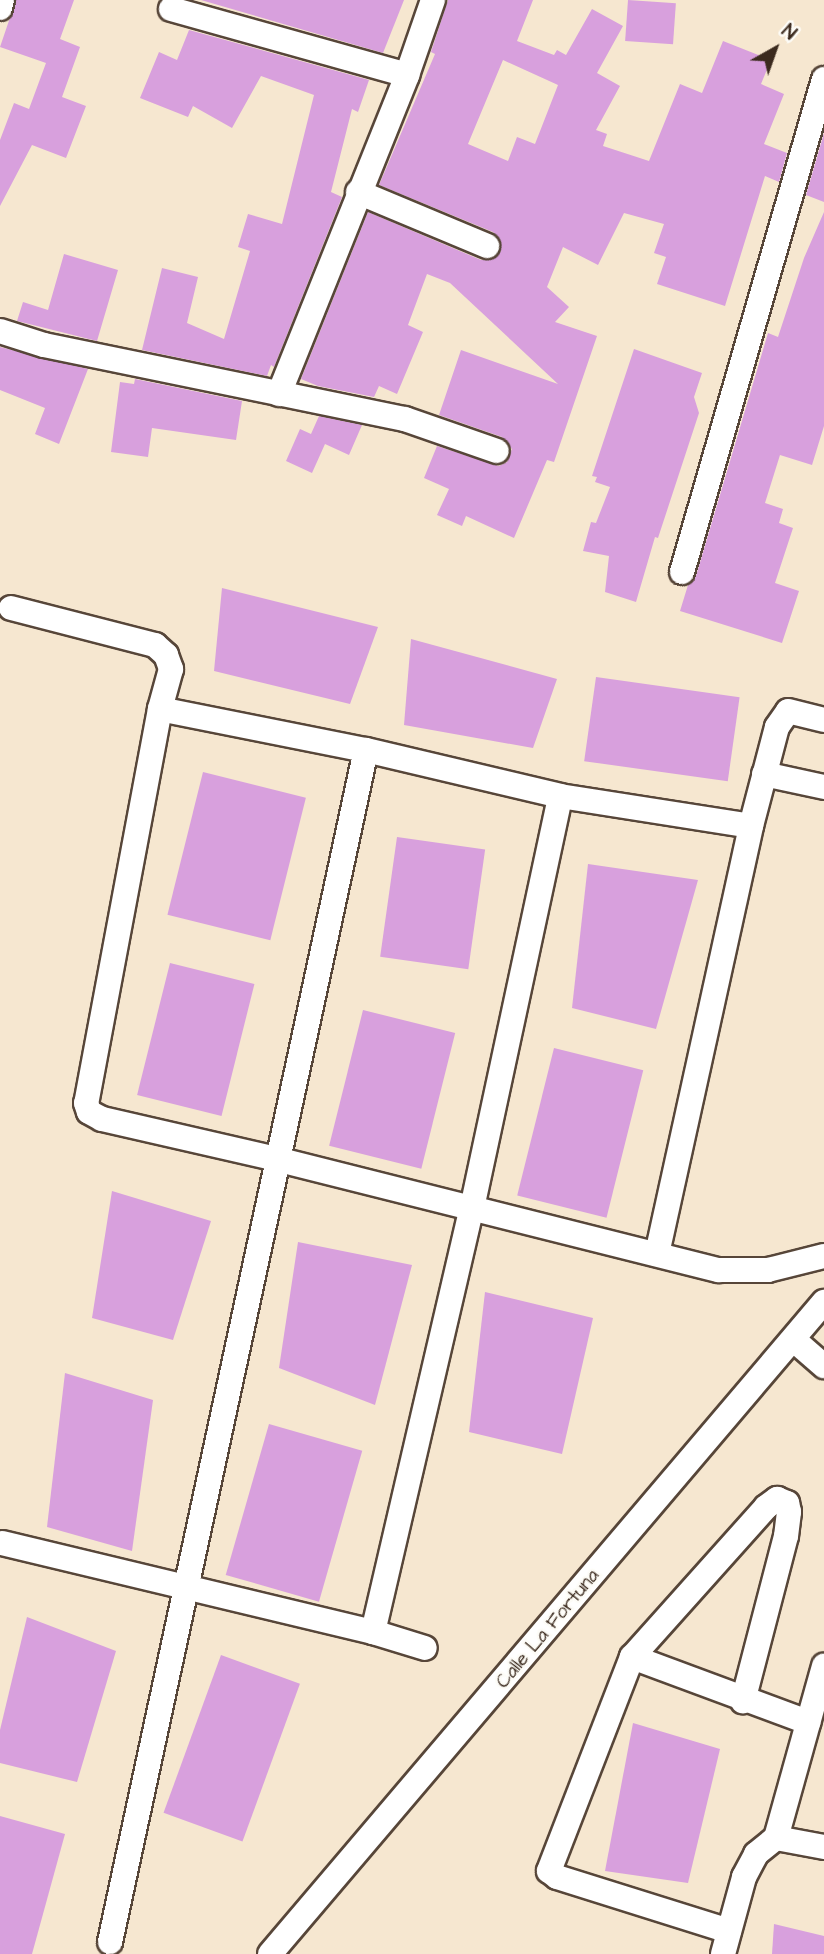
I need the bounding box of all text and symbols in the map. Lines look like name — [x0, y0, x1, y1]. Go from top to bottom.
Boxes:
north arrow — [740, 14, 810, 84]
text: N — [776, 18, 802, 47]
street label: Calle La Fortuna — [492, 1565, 604, 1693]

